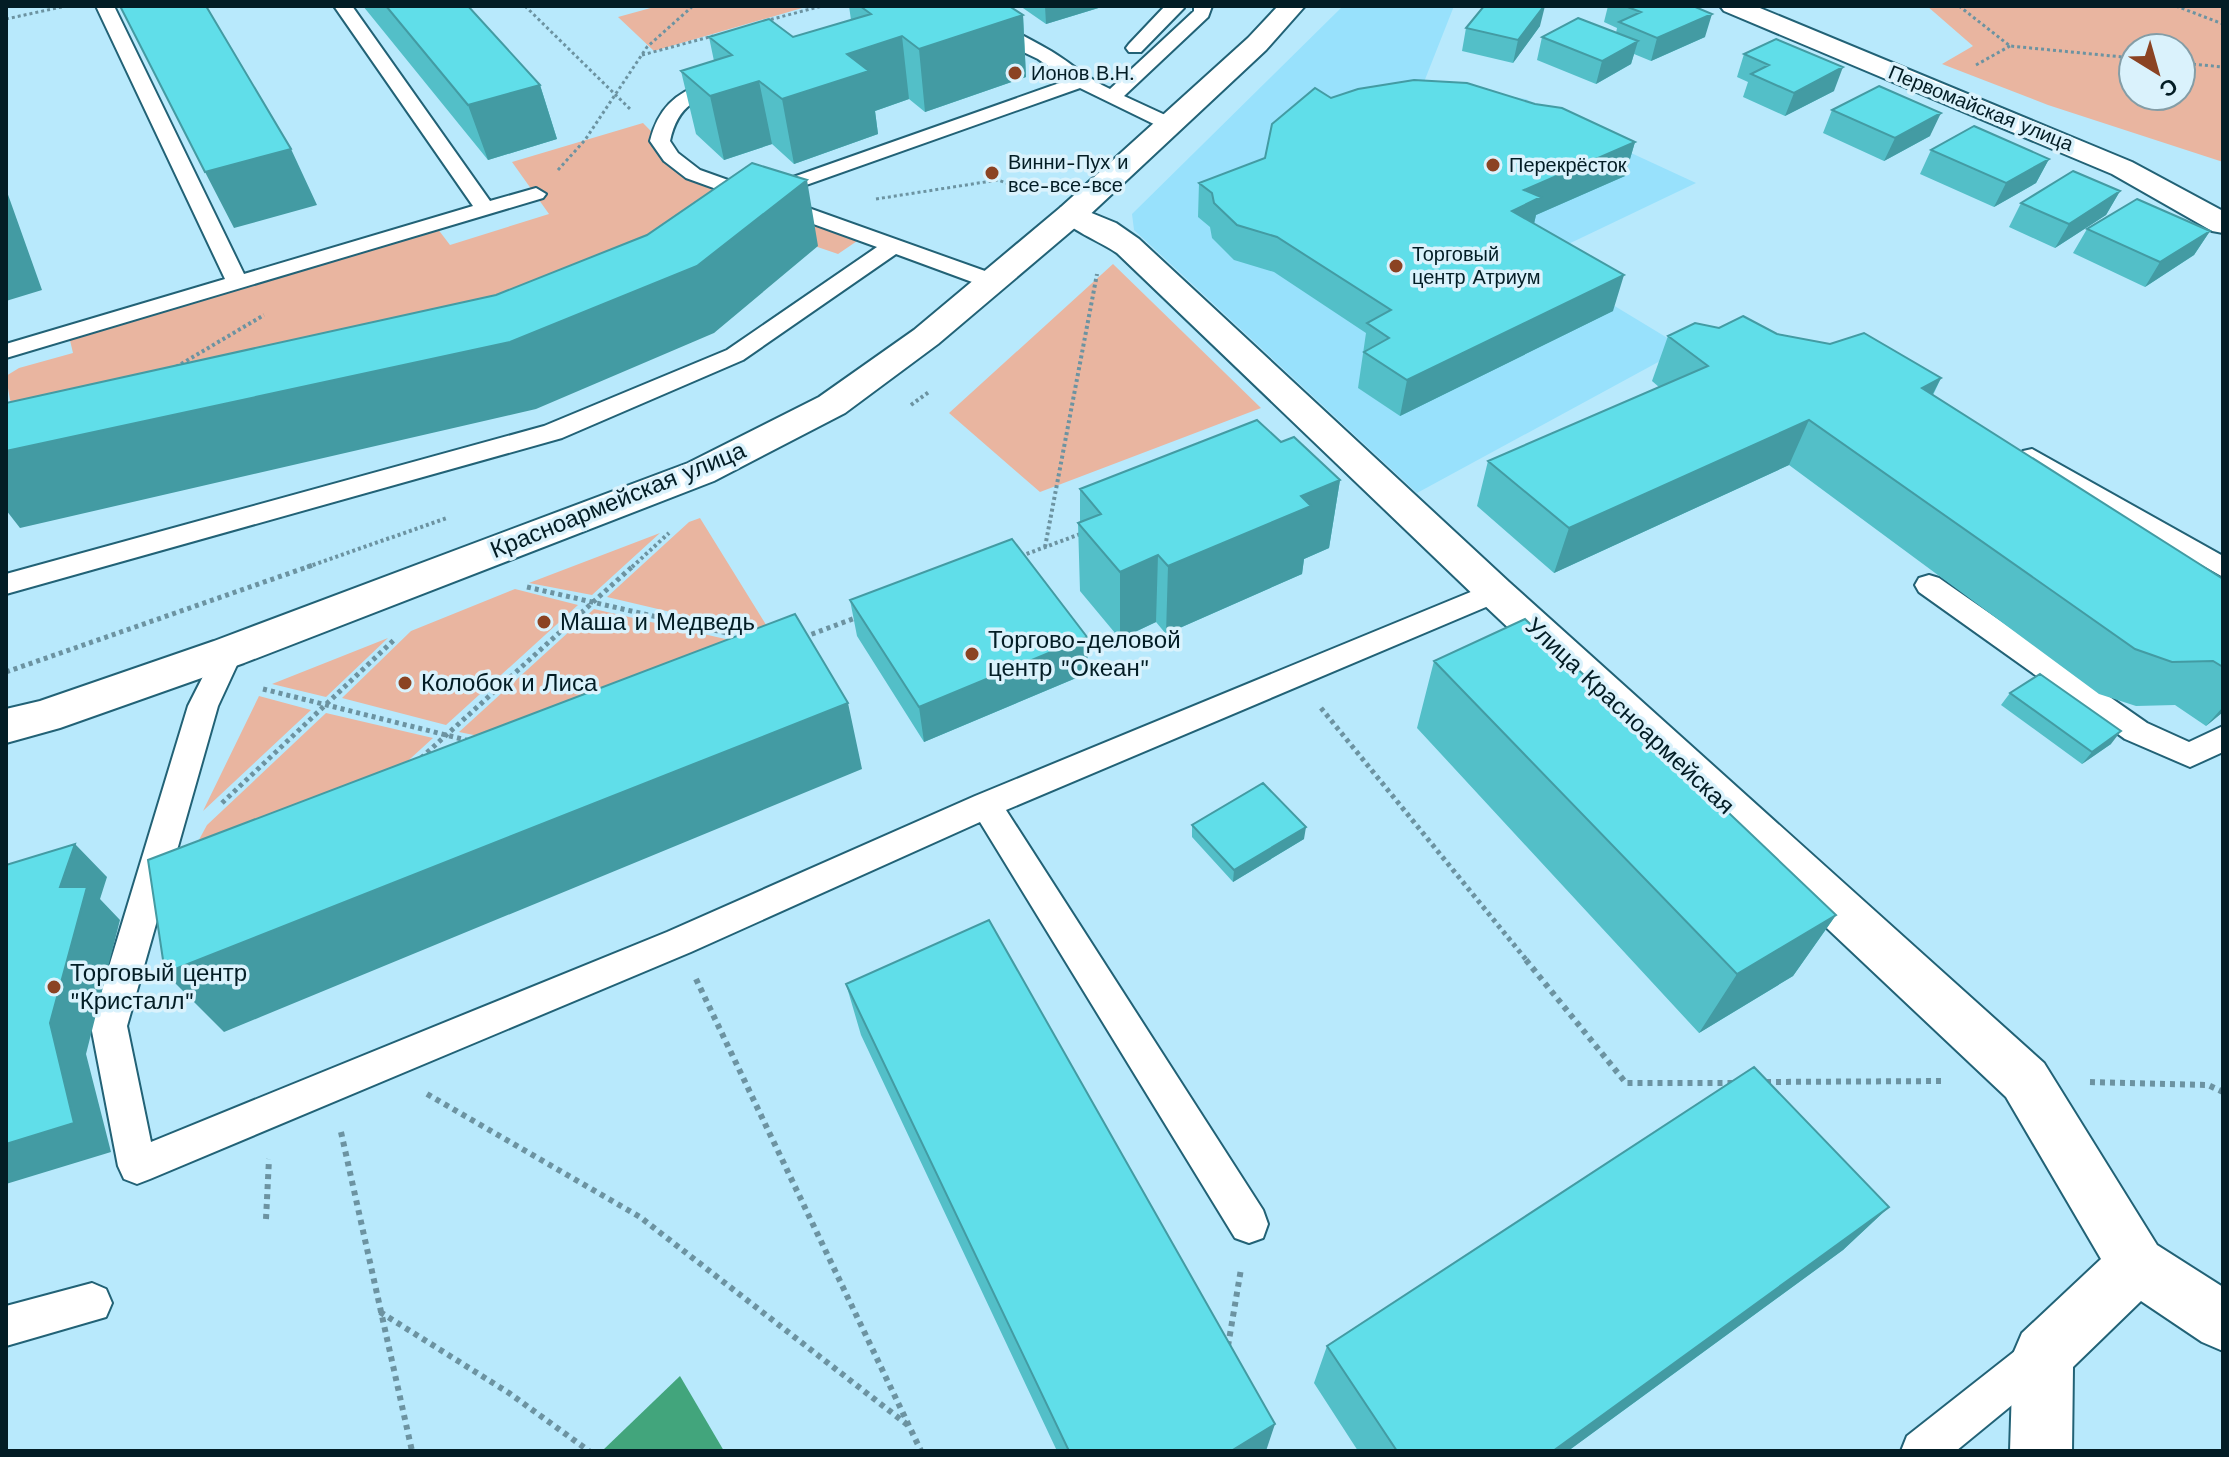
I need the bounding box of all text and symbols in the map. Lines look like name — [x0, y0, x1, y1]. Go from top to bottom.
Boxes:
north arrow — [2117, 32, 2197, 112]
street label: Первомайская улица — [1885, 60, 2078, 156]
place label: Ионов В.Н. — [1031, 61, 1135, 85]
marker: Ионов В.Н. — [1006, 64, 1024, 82]
text: С — [2155, 73, 2183, 102]
place label: Винни-Пух и все-все-все — [1008, 150, 1128, 197]
place label: Перекрёсток — [1509, 153, 1627, 177]
marker: Перекрёсток — [1484, 156, 1502, 174]
marker: Винни-Пух и все-все-все — [983, 164, 1001, 182]
place label: Торговый центр Атриум — [1412, 242, 1540, 289]
marker: Торговый центр Атриум — [1387, 257, 1405, 275]
street label: Красноармейская улица — [486, 436, 750, 564]
place label: Маша и Медведь — [560, 608, 755, 636]
street label: Улица Красноармейская — [1520, 612, 1740, 820]
marker: Маша и Медведь — [535, 613, 553, 631]
place label: Торгово-деловой центр "Океан" — [988, 626, 1181, 682]
marker: Торгово-деловой центр "Океан" — [963, 645, 981, 663]
place label: Колобок и Лиса — [421, 669, 598, 697]
marker: Колобок и Лиса — [396, 674, 414, 692]
place label: Торговый центр "Кристалл" — [70, 959, 247, 1015]
marker: Торговый центр "Кристалл" — [45, 978, 63, 996]

